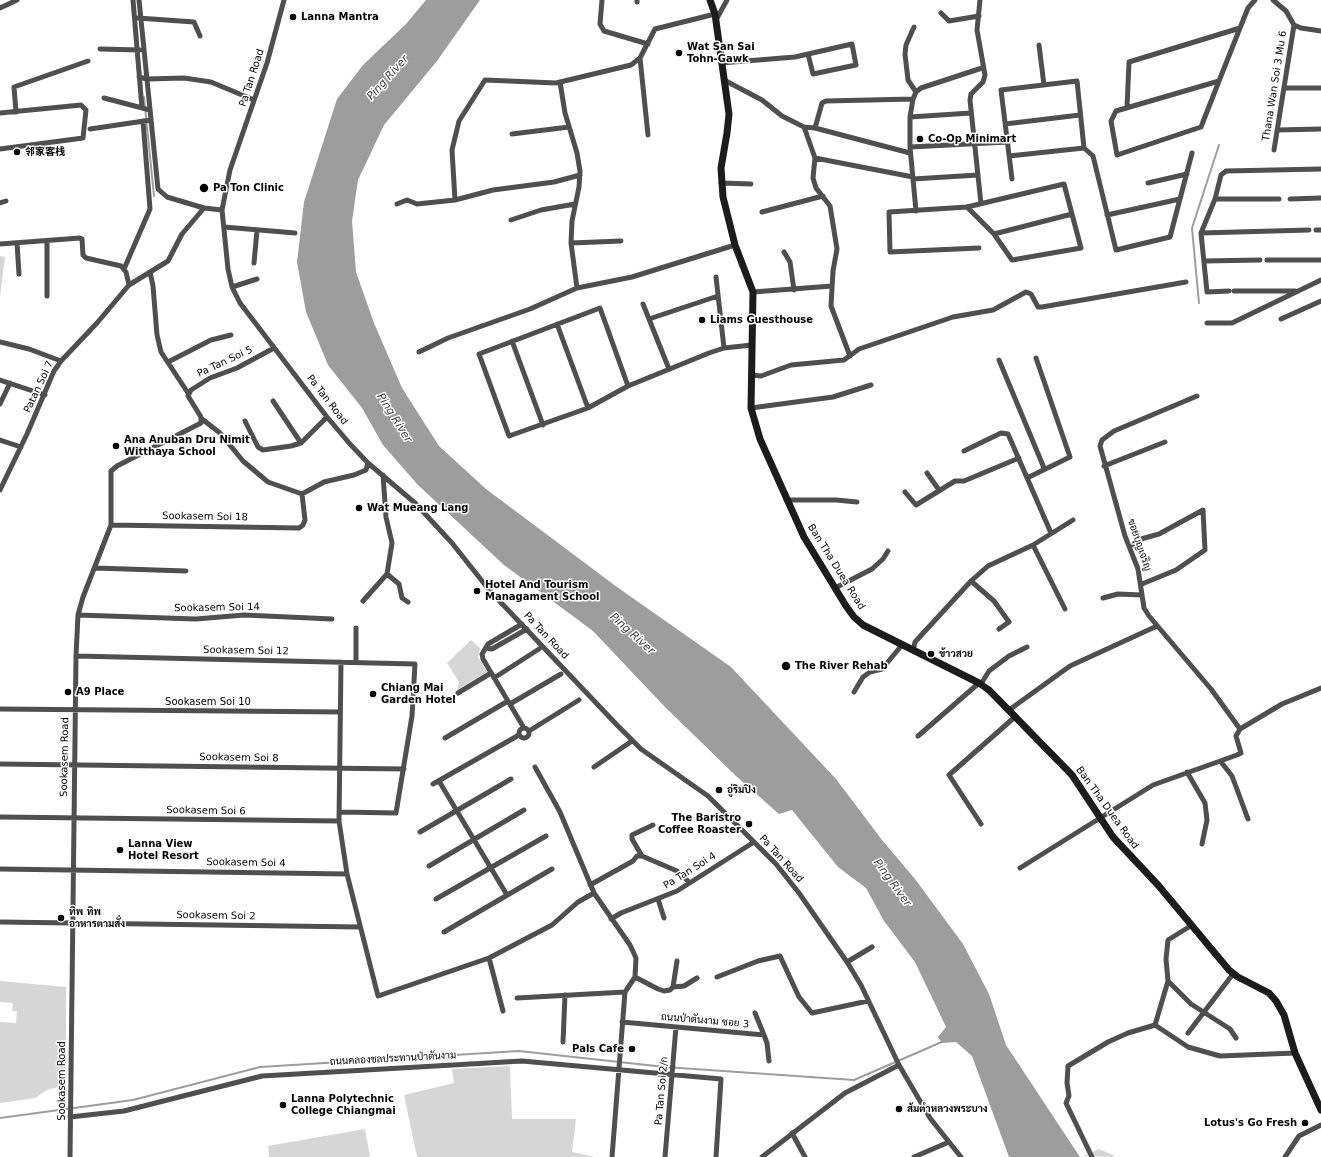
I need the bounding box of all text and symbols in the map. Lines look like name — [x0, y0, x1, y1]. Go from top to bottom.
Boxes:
place label: Lanna Mantra — [301, 11, 379, 23]
marker: Lanna Mantra — [288, 12, 298, 22]
street label: Thana Wan Soi 3 Mu 6 — [1260, 30, 1290, 142]
place label: Wat San Sai Tohn-Gawk — [687, 41, 755, 64]
street label: Pa Tan Road — [237, 48, 267, 108]
marker: Wat San Sai Tohn-Gawk — [674, 48, 684, 58]
water label: Ping River — [364, 53, 412, 103]
place label: Co-Op Minimart — [928, 133, 1016, 145]
marker: Co-Op Minimart — [915, 134, 925, 144]
place label: 邻家客栈 — [25, 146, 65, 158]
marker: 邻家客栈 — [12, 147, 22, 157]
marker: Pa Ton Clinic — [198, 182, 210, 194]
place label: Pa Ton Clinic — [213, 182, 284, 194]
place label: Liams Guesthouse — [710, 314, 813, 326]
marker: Liams Guesthouse — [697, 315, 707, 325]
street label: Pa Tan Soi 5 — [195, 344, 255, 380]
street label: Patan Soi 7 — [22, 359, 56, 415]
street label: Pa Tan Road — [304, 373, 350, 427]
water label: Ping River — [374, 391, 414, 445]
place label: Ana Anuban Dru Nimit Witthaya School — [124, 434, 250, 458]
marker: Ana Anuban Dru Nimit Witthaya School — [111, 441, 121, 451]
place label: Wat Mueang Lang — [367, 502, 468, 514]
marker: Wat Mueang Lang — [354, 503, 364, 513]
street label: Sookasem Soi 18 — [162, 510, 248, 524]
street label: ซอยบุญเจริญ — [1124, 517, 1154, 573]
street label: Ban Tha Duea Road — [805, 522, 867, 612]
place label: Hotel And Tourism Managament School — [485, 579, 599, 602]
marker: Hotel And Tourism Managament School — [472, 586, 482, 596]
street label: Sookasem Soi 14 — [174, 601, 260, 615]
street label: Pa Tan Road — [521, 610, 571, 662]
water label: Ping River — [607, 610, 657, 658]
street label: Sookasem Soi 12 — [203, 644, 289, 658]
place label: ข้าวสวย — [939, 648, 973, 660]
marker: ข้าวสวย — [926, 649, 936, 659]
marker: The River Rehab — [780, 660, 792, 672]
place label: The River Rehab — [795, 660, 888, 672]
place label: Chiang Mai Garden Hotel — [381, 682, 456, 706]
place label: A9 Place — [76, 686, 124, 698]
marker: A9 Place — [63, 687, 73, 697]
marker: Chiang Mai Garden Hotel — [368, 689, 378, 699]
street label: Sookasem Soi 10 — [165, 696, 251, 708]
street label: Sookasem Road — [58, 717, 72, 797]
street label: Sookasem Soi 8 — [199, 751, 279, 765]
street label: Ban Tha Duea Road — [1073, 764, 1141, 852]
place label: อู่ริมปิง — [727, 784, 756, 796]
marker: อู่ริมปิง — [714, 785, 724, 795]
street label: Sookasem Soi 6 — [166, 804, 246, 818]
place label: The Baristro Coffee Roaster — [658, 812, 741, 836]
marker: The Baristro Coffee Roaster — [744, 819, 754, 829]
street label: Pa Tan Road — [756, 833, 806, 885]
place label: Lanna View Hotel Resort — [128, 838, 199, 862]
marker: Lanna View Hotel Resort — [115, 845, 125, 855]
street label: Pa Tan Soi 4 — [661, 850, 719, 892]
street label: Sookasem Soi 4 — [206, 856, 286, 870]
water label: Ping River — [870, 857, 914, 909]
place label: ทิพ ทิพ อาหารตามสั่ง — [69, 906, 125, 930]
street label: Sookasem Soi 2 — [176, 909, 256, 923]
marker: ทิพ ทิพ อาหารตามสั่ง — [56, 913, 66, 923]
street label: ถนนป่าตันงาม ซอย 3 — [660, 1011, 750, 1031]
street label: Sookasem Road — [56, 1041, 68, 1121]
place label: Pals Cafe — [572, 1043, 624, 1055]
marker: Pals Cafe — [627, 1044, 637, 1054]
street label: ถนนคลองชลประทานป่าตันงาม — [330, 1050, 456, 1068]
street label: Pa Tan Soi 2/ก — [653, 1056, 671, 1126]
place label: Lanna Polytechnic College Chiangmai — [291, 1093, 396, 1116]
marker: Lanna Polytechnic College Chiangmai — [278, 1100, 288, 1110]
place label: ส้มตำหลวงพระบาง — [907, 1103, 988, 1115]
marker: ส้มตำหลวงพระบาง — [894, 1104, 904, 1114]
place label: Lotus's Go Fresh — [1204, 1117, 1297, 1129]
marker: Lotus's Go Fresh — [1300, 1118, 1310, 1128]

